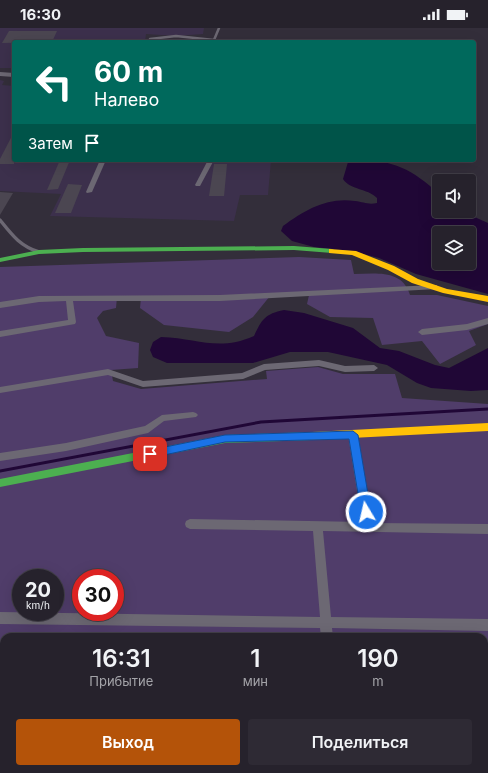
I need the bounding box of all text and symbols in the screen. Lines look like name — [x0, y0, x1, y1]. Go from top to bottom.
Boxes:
text: 16:30 — [20, 5, 61, 24]
text: 60 m — [94, 55, 163, 89]
icon: left — [28, 56, 80, 108]
text: Налево — [94, 89, 159, 110]
icon: arrive — [81, 132, 103, 154]
text: Затем — [28, 134, 73, 153]
map controls — [432, 174, 476, 270]
button: sound — [432, 174, 476, 218]
button: layers — [432, 226, 476, 270]
pin — [133, 437, 167, 471]
icon: arrive — [139, 443, 161, 465]
position arrow — [345, 491, 387, 533]
speed limit sign: 30 — [72, 569, 124, 621]
text: 20 — [25, 578, 51, 602]
text: km/h — [26, 599, 50, 611]
text: 16:31 — [92, 644, 151, 673]
text: 1 — [250, 644, 260, 673]
text: 190 — [357, 644, 399, 673]
text: Прибытие — [89, 673, 153, 689]
text: мин — [243, 673, 268, 689]
text: m — [372, 673, 384, 689]
button: Выход — [16, 719, 240, 765]
button: Поделиться — [248, 719, 472, 765]

